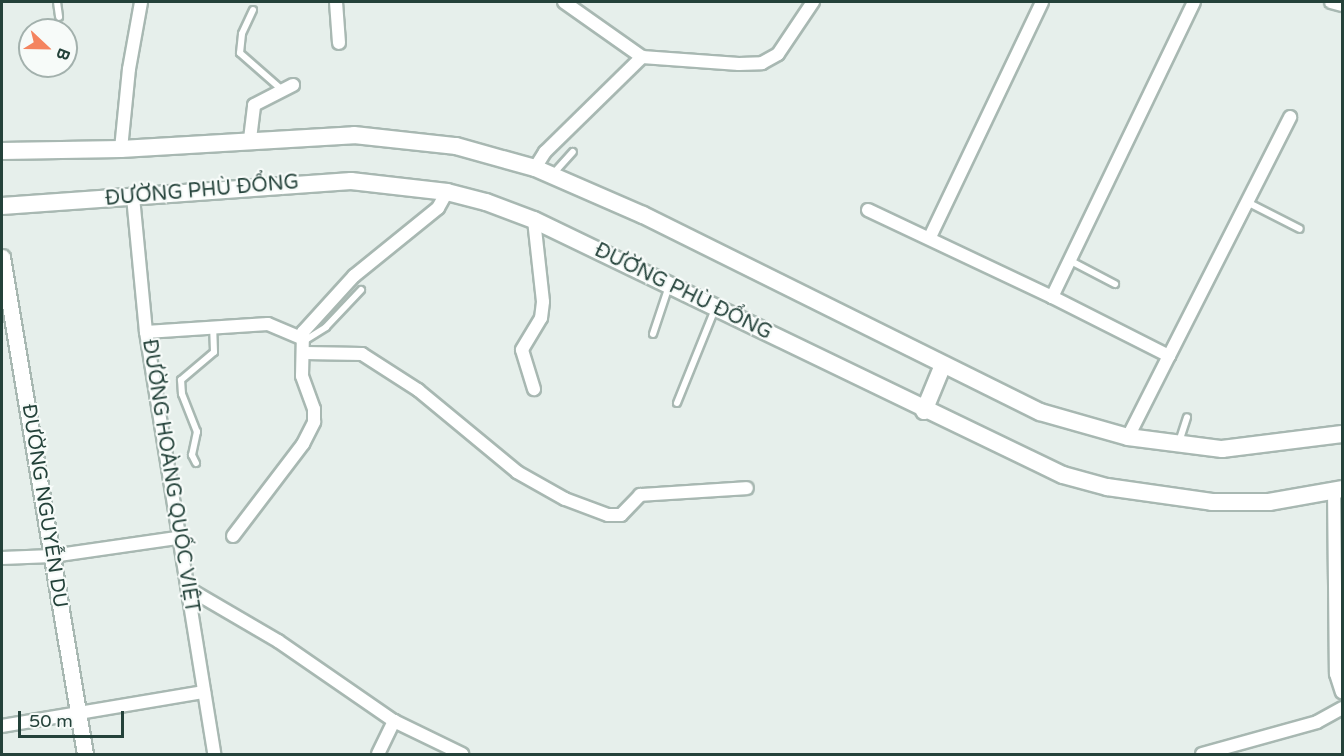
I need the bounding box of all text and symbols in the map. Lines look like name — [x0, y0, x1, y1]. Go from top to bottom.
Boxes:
north arrow — [18, 18, 78, 78]
text: B — [51, 45, 74, 63]
street label: ĐƯỜNG PHÙ ĐỔNG — [104, 171, 300, 211]
street label: ĐƯỜNG PHÙ ĐỔNG — [590, 239, 776, 345]
street label: ĐƯỜNG HOÀNG QUỐC VIỆT — [137, 338, 203, 614]
street label: ĐƯỜNG NGUYỄN DU — [16, 402, 72, 610]
scale bar — [21, 699, 128, 737]
text: 50 m — [29, 710, 73, 732]

